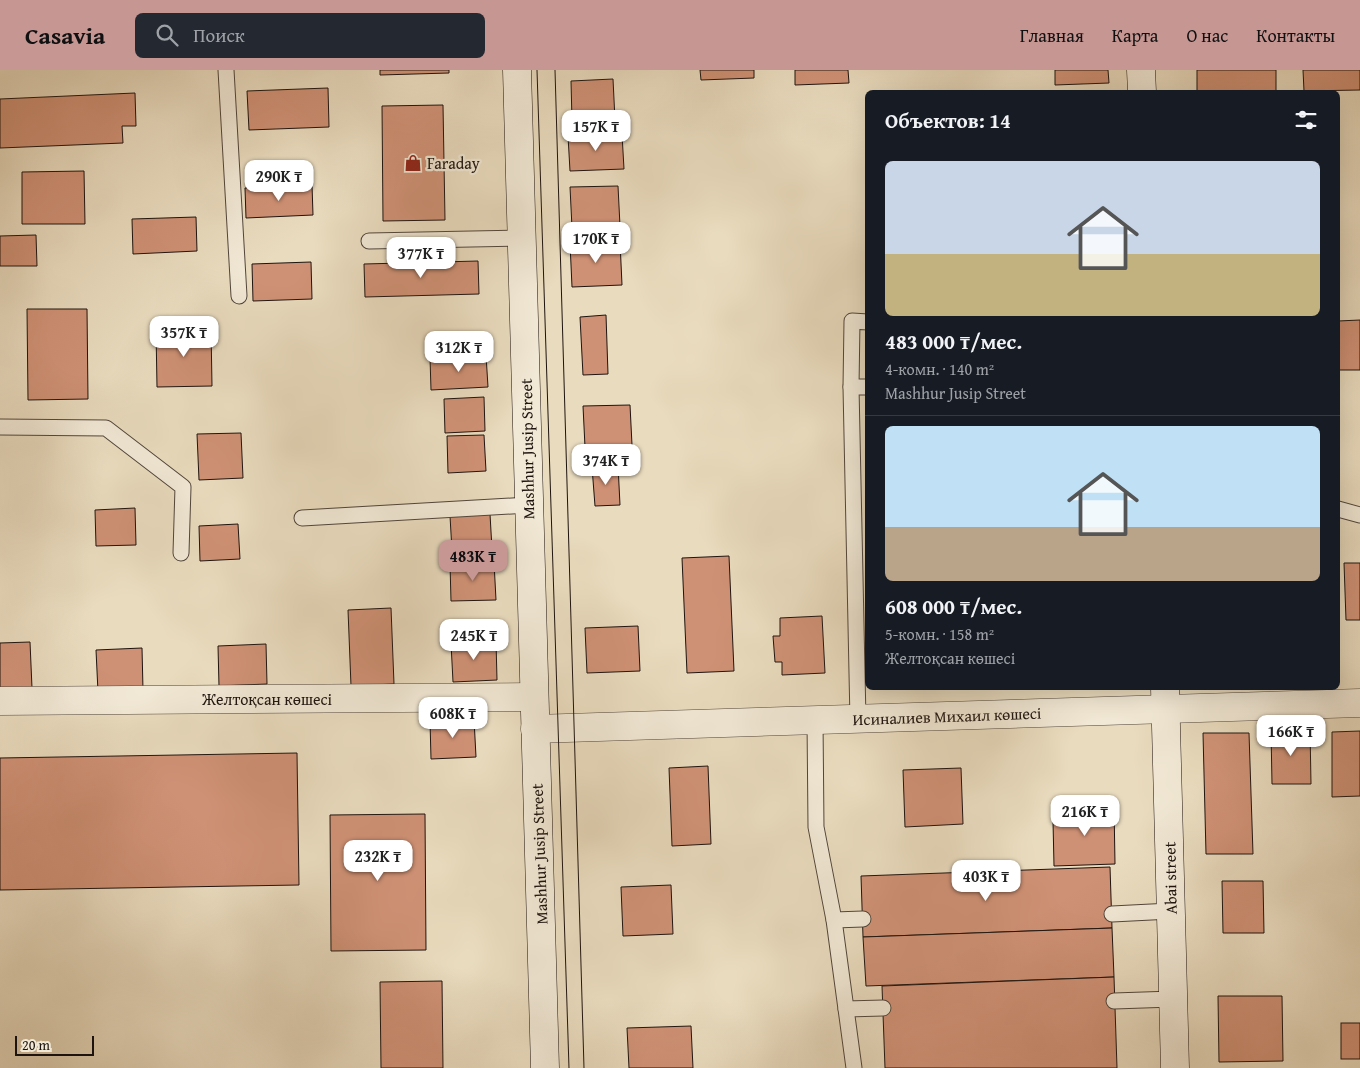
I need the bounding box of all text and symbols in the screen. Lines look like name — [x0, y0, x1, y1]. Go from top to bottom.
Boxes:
search box — [135, 13, 485, 58]
text: Casavia — [25, 18, 105, 53]
icon: search — [153, 21, 181, 49]
text: Поиск — [193, 21, 245, 49]
text: Главная — [1020, 22, 1084, 49]
text: Карта — [1112, 22, 1158, 49]
text: О нас — [1186, 22, 1228, 49]
text: Контакты — [1256, 22, 1335, 49]
text: Объектов: 14 — [885, 105, 1011, 136]
icon: filters — [1292, 106, 1320, 134]
pin: 157K ₸ — [555, 109, 637, 152]
text: 157K ₸ — [573, 114, 619, 138]
place label: Faraday — [427, 151, 480, 175]
shop icon: Faraday — [403, 153, 423, 173]
pin: 290K ₸ — [238, 160, 320, 202]
text: 290K ₸ — [256, 164, 302, 188]
icon: home — [1058, 193, 1148, 283]
pin: 170K ₸ — [555, 222, 637, 264]
text: 170K ₸ — [573, 226, 619, 250]
pin: 377K ₸ — [380, 236, 462, 279]
text: 377K ₸ — [398, 241, 444, 265]
pin: 357K ₸ — [143, 316, 225, 358]
text: 357K ₸ — [161, 320, 207, 344]
text: 483 000 ₸/мес. — [885, 326, 1022, 357]
pin: 312K ₸ — [418, 330, 500, 373]
text: 312K ₸ — [436, 335, 482, 359]
text: 4-комн. · 140 m² — [885, 357, 994, 381]
street label: Mashhur Jusip Street — [514, 378, 540, 520]
text: Mashhur Jusip Street — [885, 381, 1026, 405]
pin: 374K ₸ — [565, 444, 647, 486]
text: 374K ₸ — [583, 448, 629, 472]
icon: home — [1058, 459, 1148, 549]
pin: 483K ₸ — [432, 540, 514, 582]
text: 483K ₸ — [450, 544, 496, 568]
text: 608 000 ₸/мес. — [885, 591, 1022, 622]
pin: 245K ₸ — [433, 618, 515, 661]
text: 5-комн. · 158 m² — [885, 622, 994, 646]
text: 245K ₸ — [451, 623, 497, 647]
text: Желтоқсан көшесі — [885, 646, 1015, 670]
street label: Желтоқсан көшесі — [201, 687, 333, 711]
pin: 608K ₸ — [412, 696, 494, 739]
text: 608K ₸ — [430, 701, 476, 725]
street label: Исиналиев Михаил көшесі — [852, 701, 1042, 731]
pin: 166K ₸ — [1250, 714, 1332, 757]
text: 166K ₸ — [1268, 719, 1314, 743]
street label: Mashhur Jusip Street — [525, 783, 553, 925]
pin: 216K ₸ — [1044, 794, 1126, 837]
text: 216K ₸ — [1062, 799, 1108, 823]
pin: 232K ₸ — [337, 840, 419, 882]
street label: Abai street — [1157, 841, 1183, 914]
text: 232K ₸ — [355, 844, 401, 868]
pin: 403K ₸ — [945, 860, 1027, 902]
text: 403K ₸ — [963, 864, 1009, 888]
scale bar — [15, 1033, 94, 1056]
text: 20 m — [22, 1035, 50, 1055]

